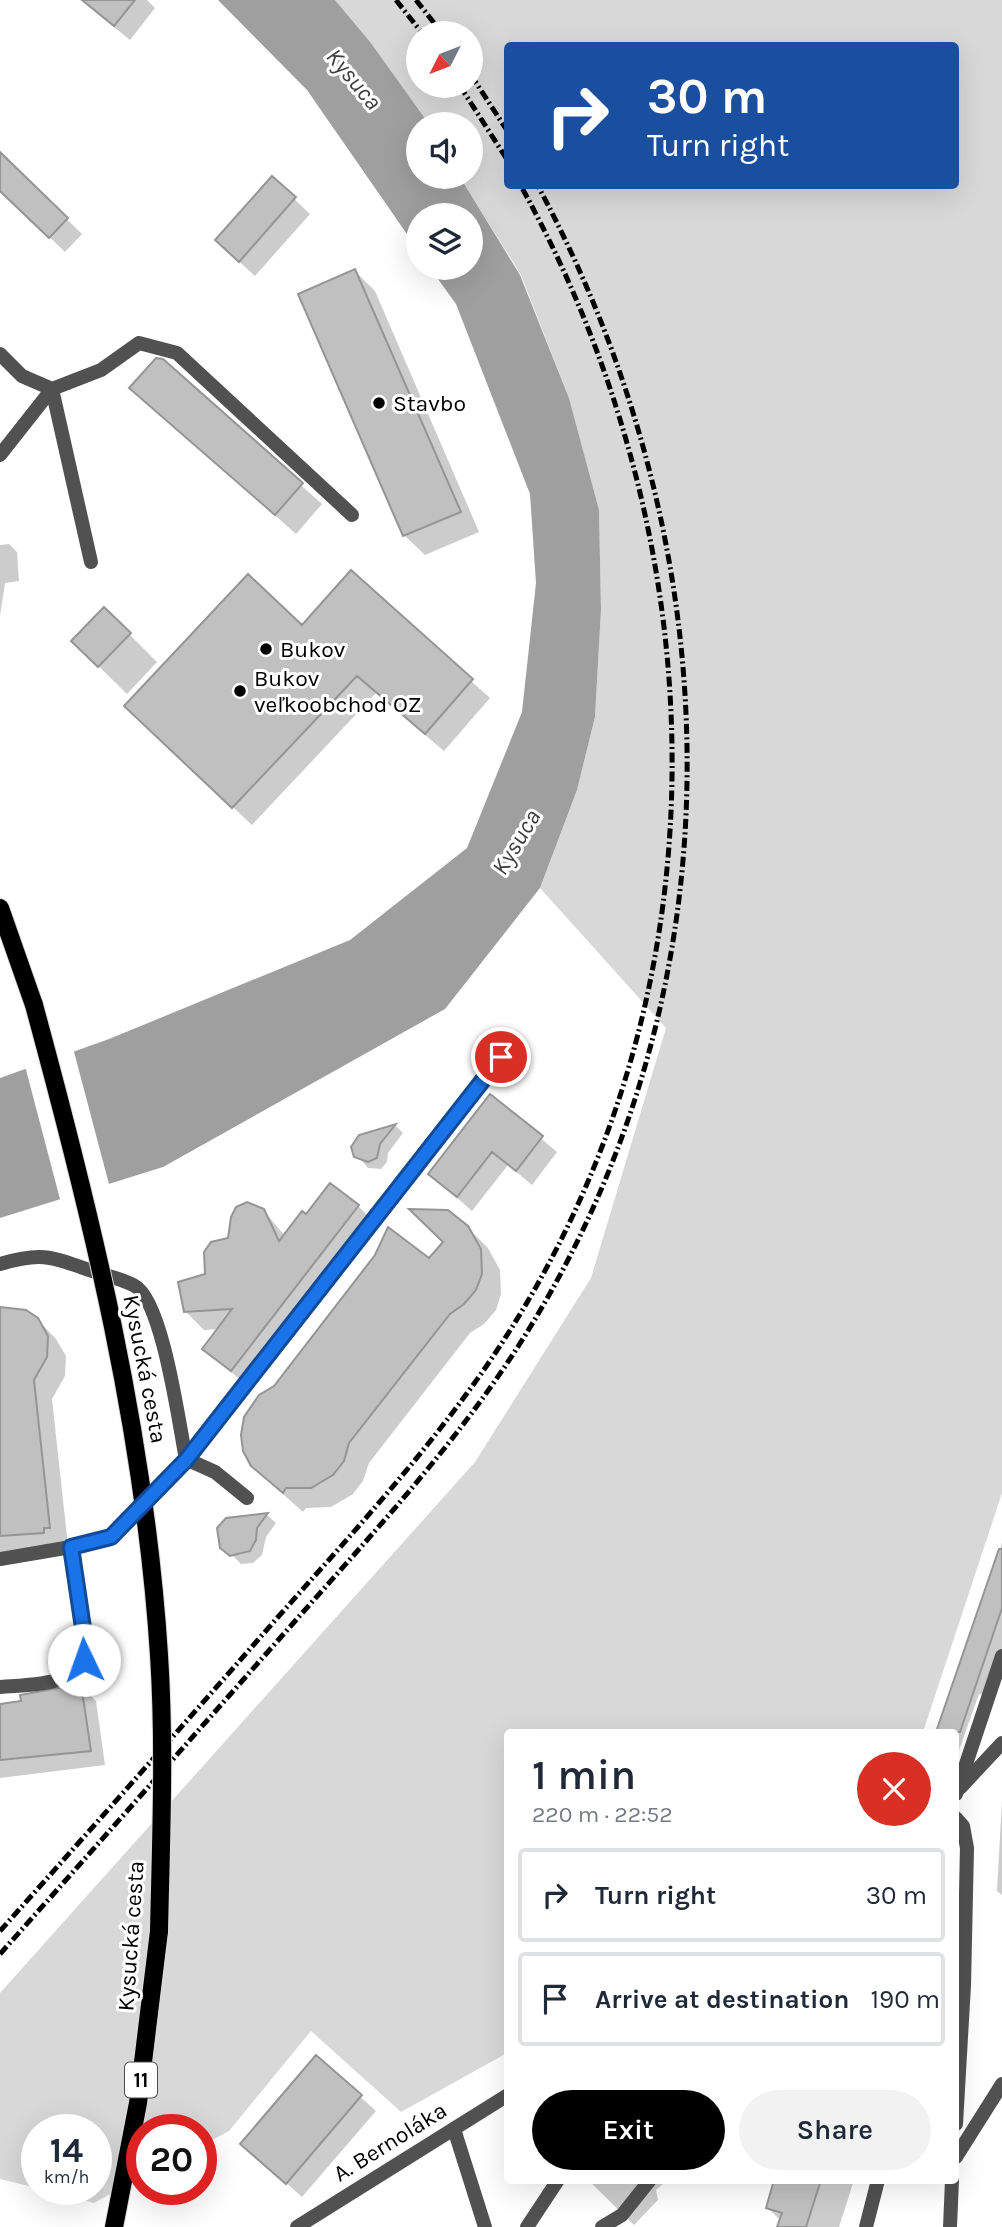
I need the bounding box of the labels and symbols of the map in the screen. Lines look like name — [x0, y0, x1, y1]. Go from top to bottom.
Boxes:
north arrow — [406, 21, 483, 98]
water label: Kysuca — [320, 43, 388, 115]
place label: Stavbo — [393, 390, 466, 417]
marker: Stavbo — [371, 395, 387, 411]
place label: Bukov — [280, 636, 346, 663]
marker: Bukov — [258, 641, 274, 657]
place label: Bukov veľkoobchod OZ — [254, 665, 421, 718]
marker: Bukov veľkoobchod OZ — [232, 683, 248, 699]
water label: Kysuca — [486, 804, 546, 880]
pin — [471, 1027, 531, 1087]
street label: Kysucká cesta — [117, 1292, 173, 1446]
position arrow — [47, 1623, 121, 1697]
street label: Kysucká cesta — [112, 1860, 150, 2012]
road number: 11 — [125, 2062, 157, 2098]
street label: A. Bernoláka — [328, 2097, 452, 2187]
speed limit sign: 20 — [126, 2114, 217, 2205]

